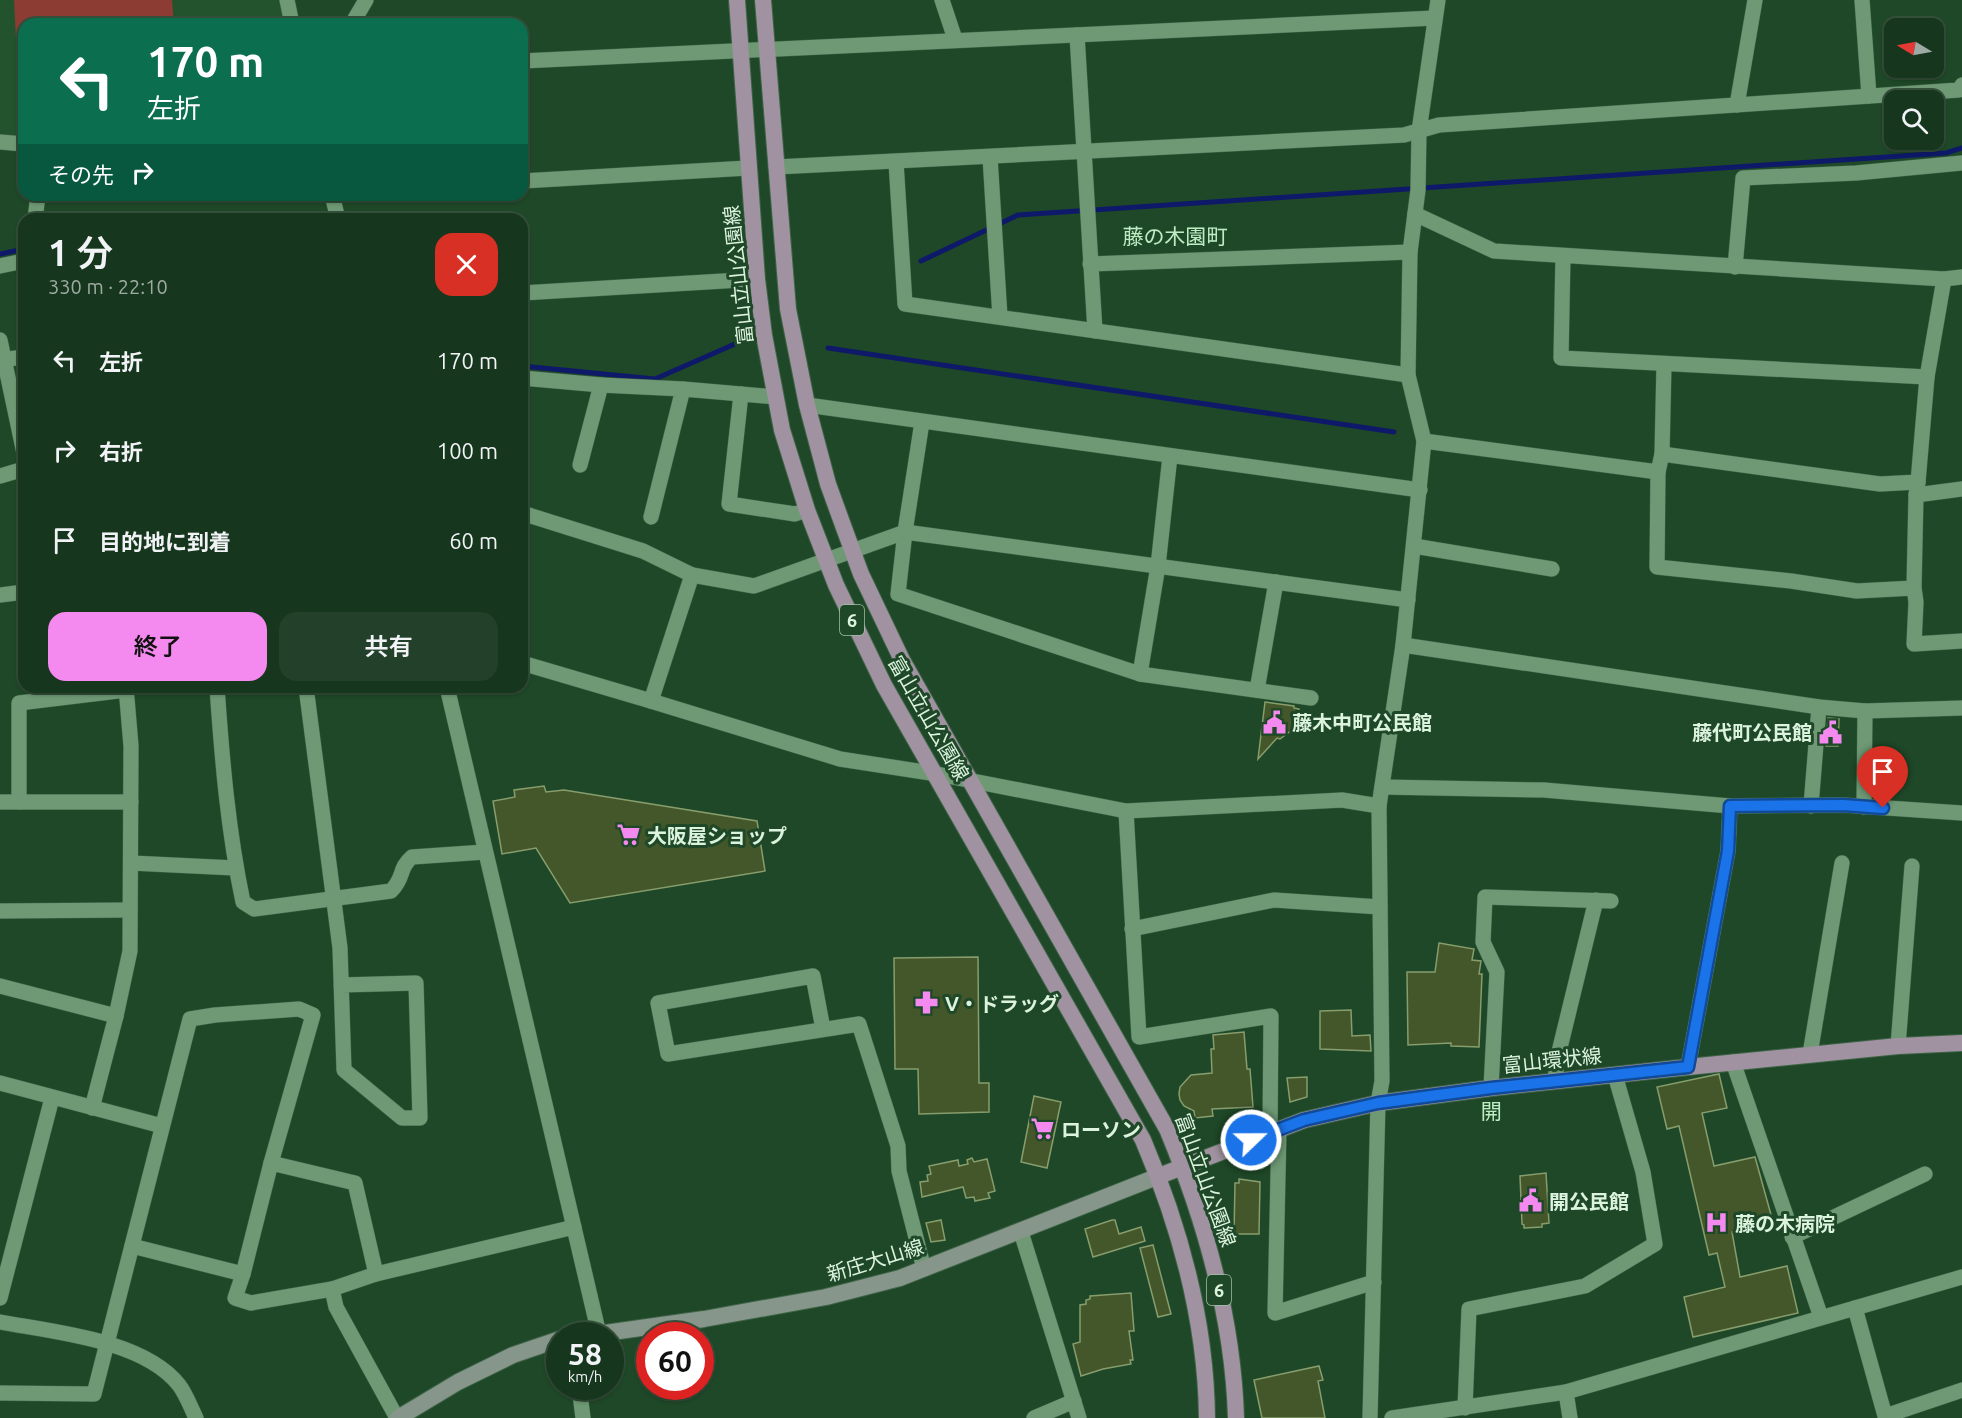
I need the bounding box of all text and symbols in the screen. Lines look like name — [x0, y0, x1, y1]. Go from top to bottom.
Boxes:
north arrow — [1884, 18, 1944, 78]
map controls — [1884, 18, 1944, 150]
text: 170 m — [147, 38, 264, 85]
icon: left — [48, 42, 126, 120]
button: search — [1884, 90, 1944, 150]
text: 左折 — [147, 93, 201, 123]
icon: right — [126, 156, 159, 189]
text: その先 — [48, 162, 114, 187]
street label: 富山立山公園線 — [719, 204, 757, 346]
district label: 藤の木園町 — [1123, 224, 1228, 248]
text: 1 分 — [48, 232, 113, 273]
button: close — [435, 233, 498, 296]
text: 330 m · 22:10 — [48, 275, 168, 298]
icon: left — [48, 344, 81, 377]
text: 170 m — [437, 348, 498, 373]
text: 左折 — [99, 349, 143, 374]
icon: right — [48, 434, 81, 467]
text: 100 m — [437, 438, 498, 463]
text: 右折 — [99, 439, 143, 464]
icon: arrive — [48, 524, 81, 557]
text: 60 m — [449, 528, 498, 553]
text: 目的地に到着 — [99, 529, 231, 554]
road number: 6 — [840, 605, 864, 635]
button: 終了 — [48, 612, 267, 681]
button: 共有 — [279, 612, 498, 681]
street label: 富山立山公園線 — [884, 652, 974, 784]
public building icon: 藤木中町公民館 — [1261, 709, 1287, 735]
place label: 藤木中町公民館 — [1292, 711, 1432, 734]
public building icon: 藤代町公民館 — [1817, 719, 1843, 745]
place label: 藤代町公民館 — [1692, 721, 1812, 744]
pin — [1857, 746, 1908, 808]
icon: arrive — [1866, 755, 1899, 788]
supermarket icon: 大阪屋ショップ — [616, 822, 642, 848]
place label: 大阪屋ショップ — [647, 824, 787, 847]
pharmacy icon: V・ドラッグ — [914, 990, 940, 1016]
place label: V・ドラッグ — [945, 992, 1059, 1015]
street label: 富山環状線 — [1501, 1043, 1603, 1077]
district label: 開 — [1481, 1099, 1502, 1123]
position arrow — [1219, 1108, 1283, 1172]
street label: 富山立山公園線 — [1171, 1110, 1241, 1250]
supermarket icon: ローソン — [1030, 1116, 1056, 1142]
place label: ローソン — [1061, 1118, 1141, 1141]
public building icon: 開公民館 — [1518, 1188, 1544, 1214]
place label: 開公民館 — [1549, 1190, 1629, 1213]
hospital icon: 藤の木病院 — [1704, 1210, 1730, 1236]
place label: 藤の木病院 — [1735, 1212, 1835, 1235]
street label: 新庄大山線 — [824, 1234, 926, 1286]
road number: 6 — [1207, 1275, 1231, 1305]
speed limit sign: 60 — [636, 1322, 714, 1400]
text: 58 — [568, 1337, 602, 1371]
text: km/h — [568, 1368, 602, 1385]

